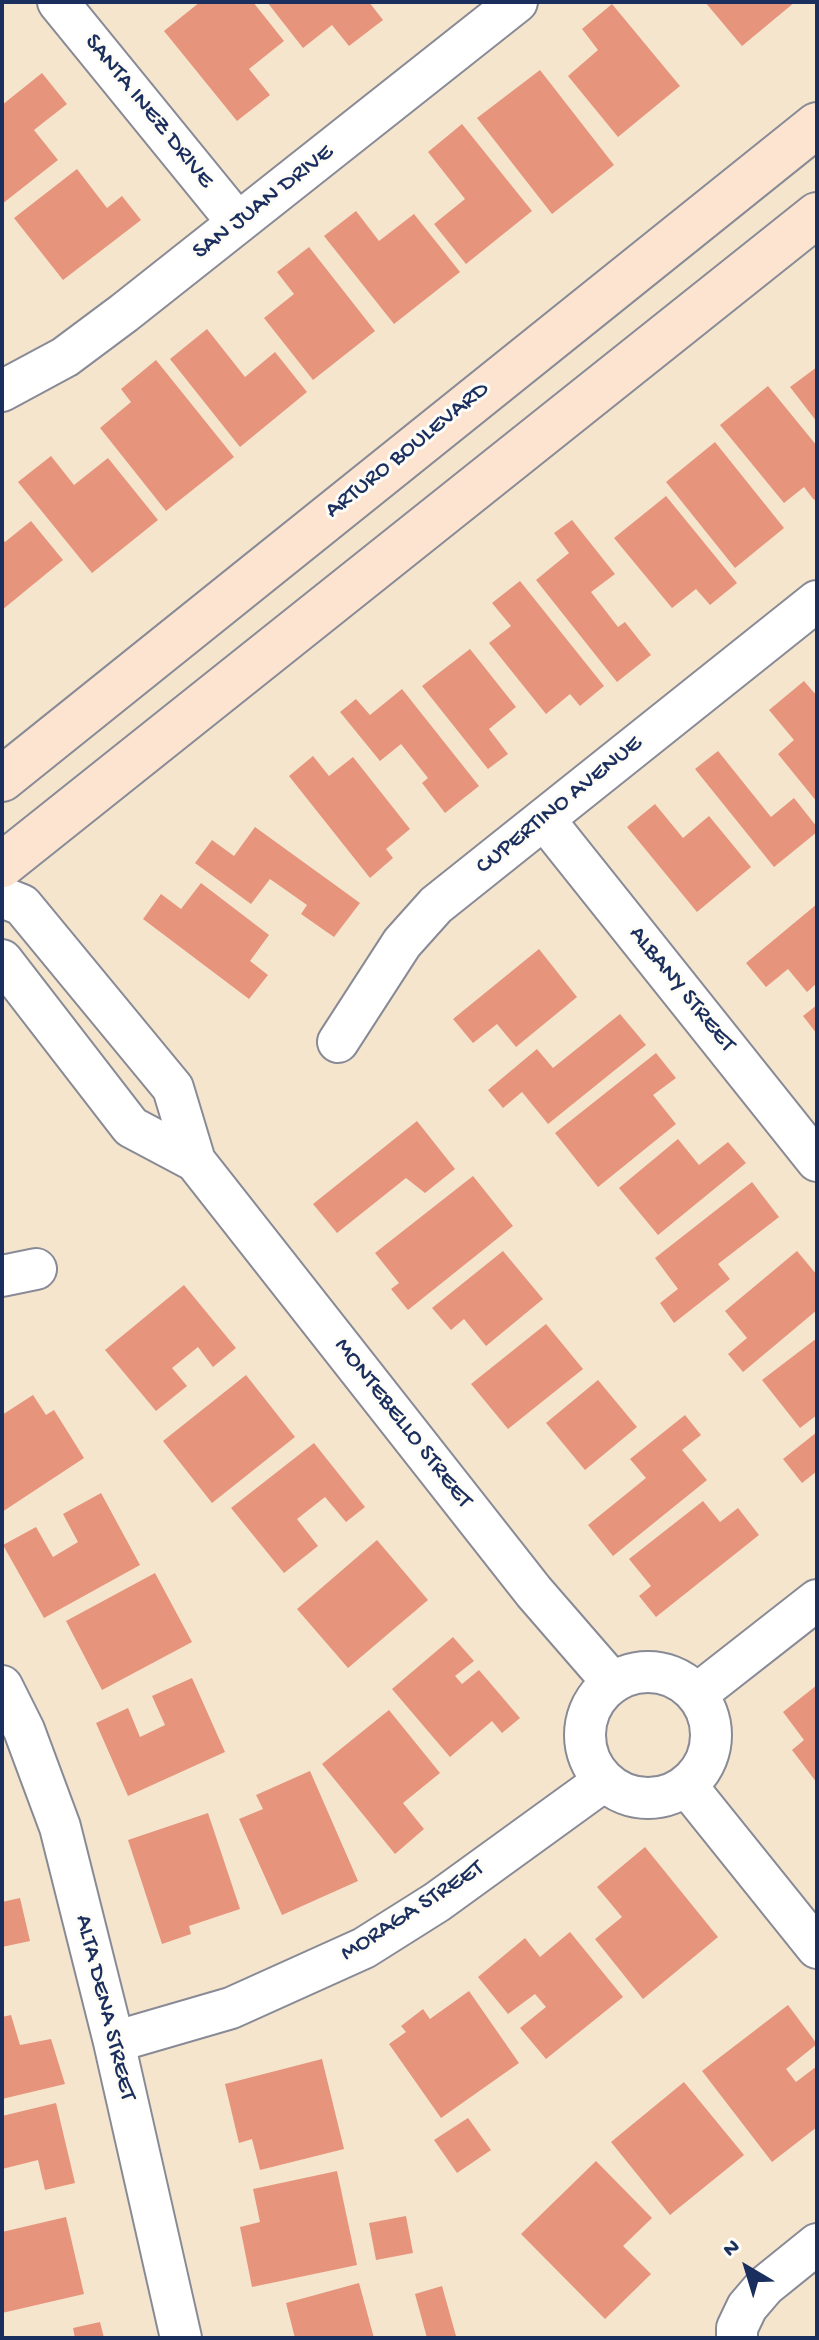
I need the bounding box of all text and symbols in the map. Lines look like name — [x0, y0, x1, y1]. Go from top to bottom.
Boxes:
street label: SANTA INEZ DRIVE — [77, 29, 219, 195]
street label: SAN JUAN DRIVE — [188, 139, 340, 267]
street label: ARTURO BOULEVARD — [320, 376, 496, 526]
street label: CUPERTINO AVENUE — [471, 730, 649, 882]
street label: ALBANY STREET — [621, 921, 741, 1059]
street label: MONTEBELLO STREET — [327, 1333, 477, 1515]
street label: MORAGA STREET — [336, 1855, 490, 1969]
street label: ALTA DENA STREET — [67, 1912, 141, 2104]
north arrow — [707, 2228, 787, 2308]
text: N — [719, 2234, 746, 2264]

